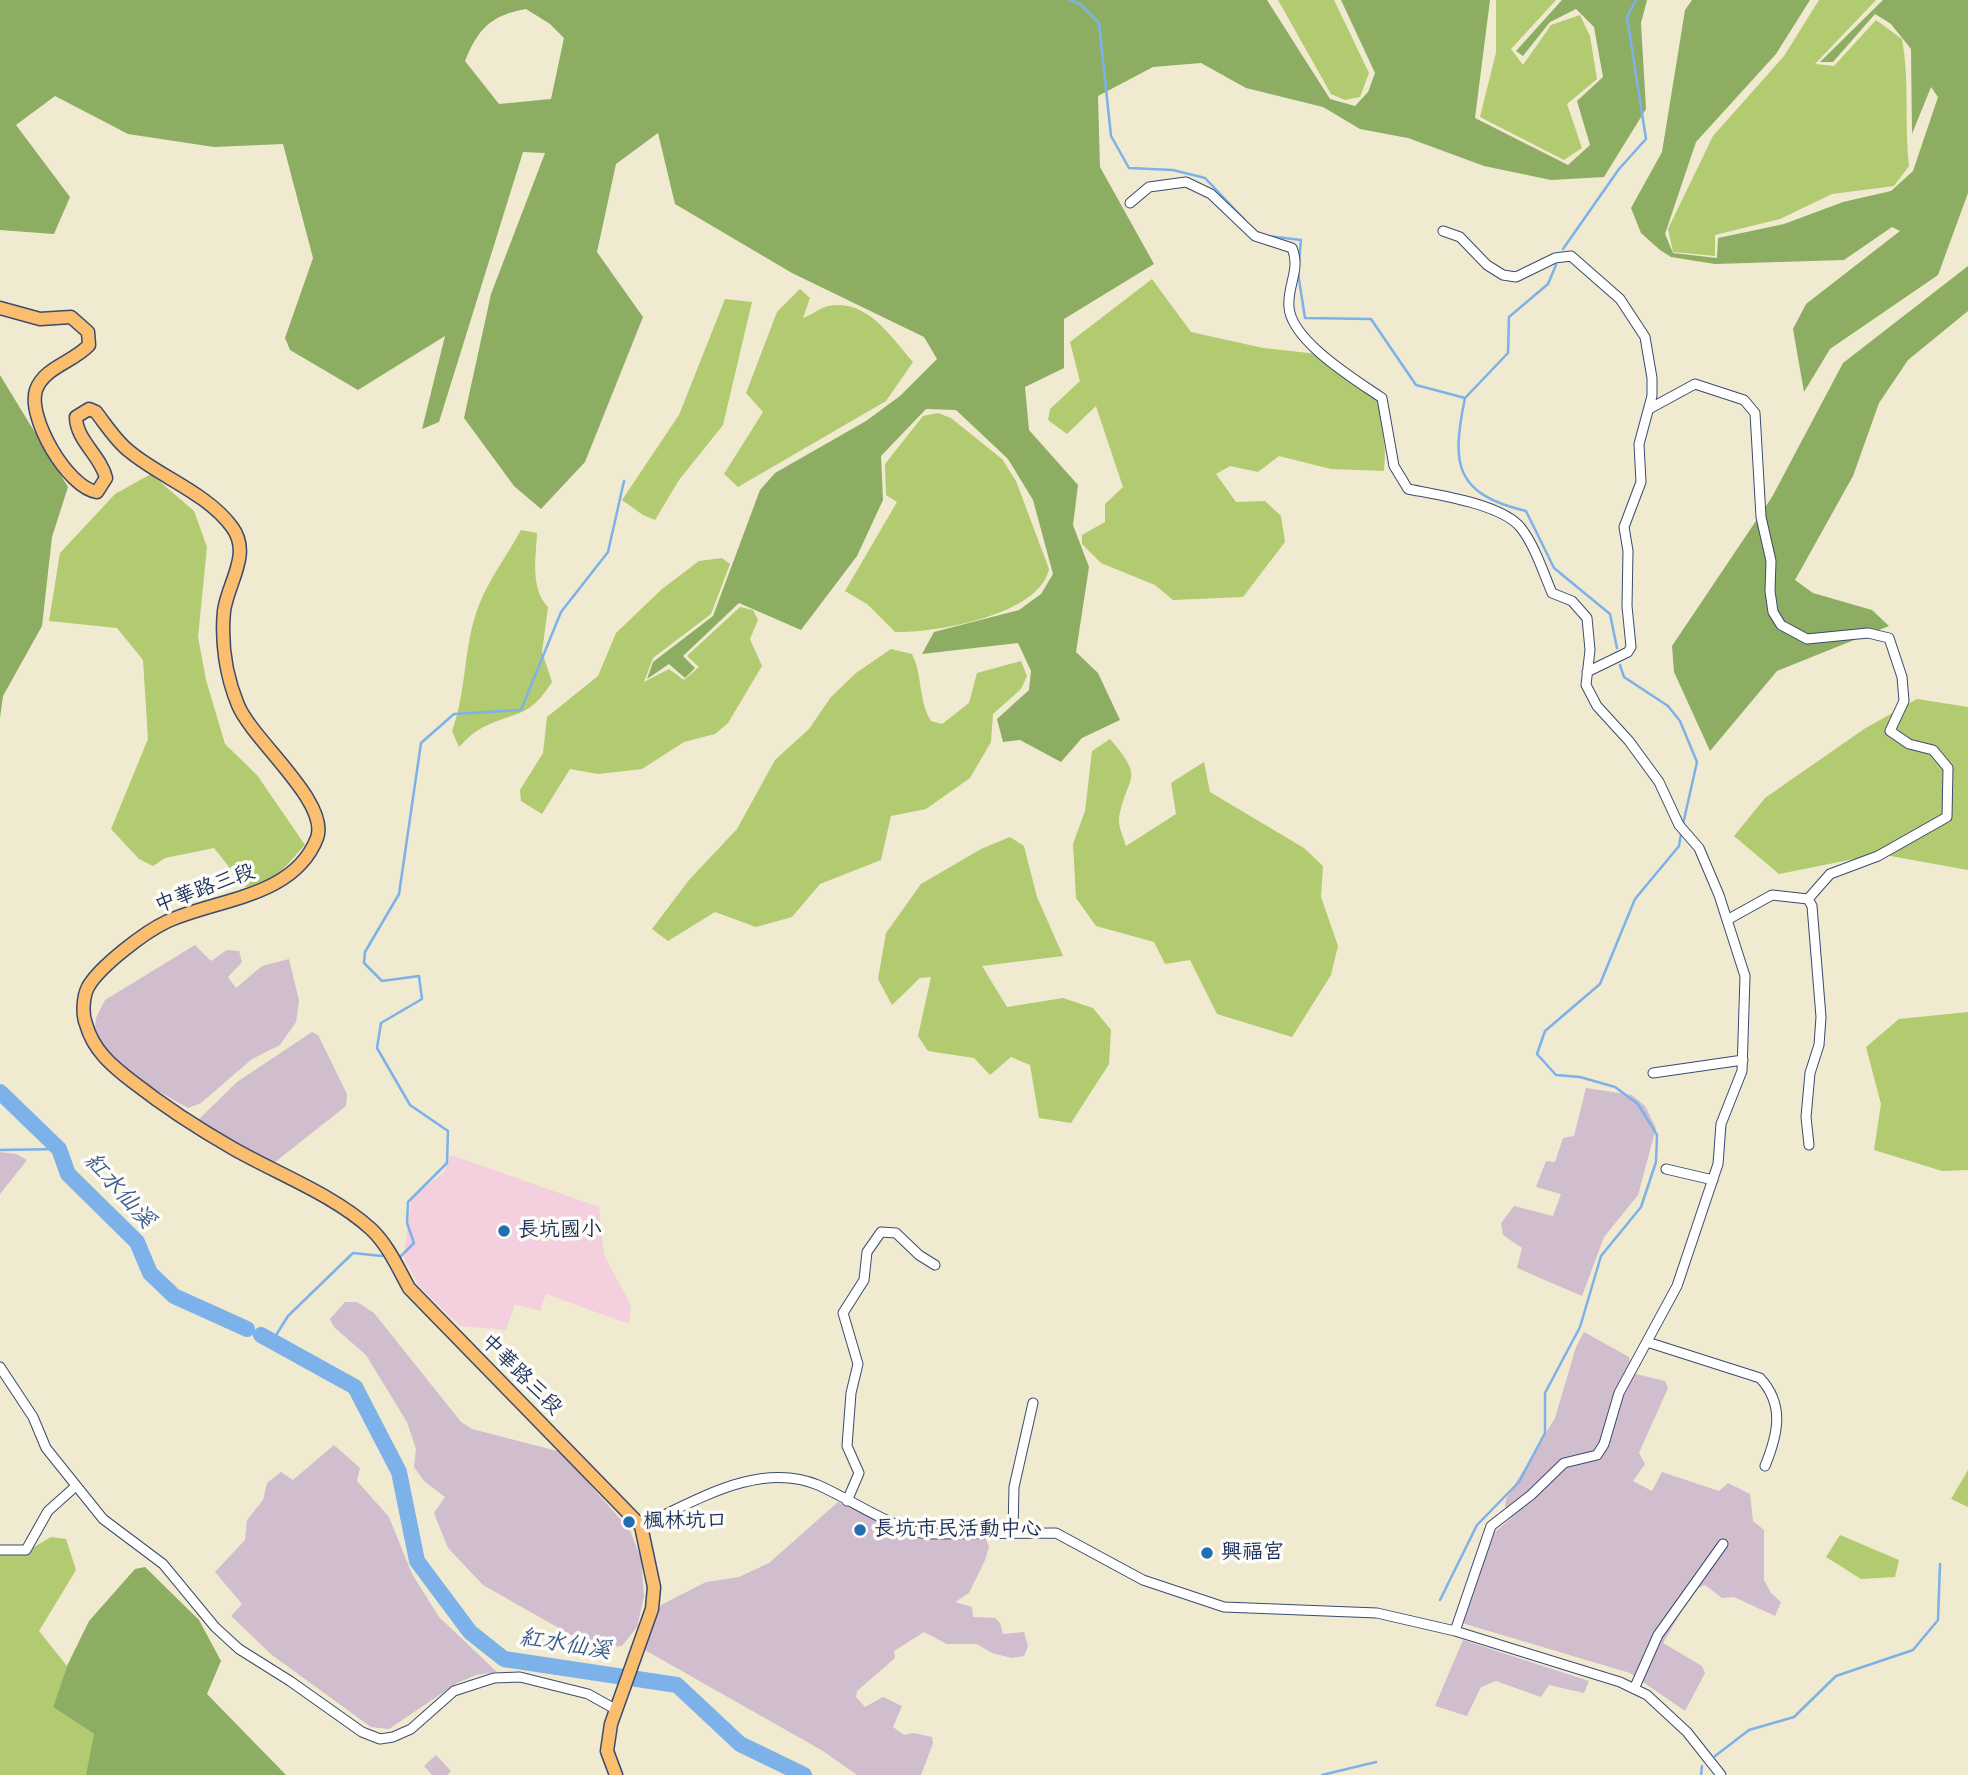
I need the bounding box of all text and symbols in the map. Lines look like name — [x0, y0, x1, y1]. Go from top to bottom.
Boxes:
street label: 中華路三段 — [151, 859, 259, 919]
water label: 紅水仙溪 — [78, 1148, 160, 1234]
place label: 長坑國小 — [518, 1218, 602, 1244]
marker: 長坑國小 — [496, 1223, 512, 1239]
street label: 中華路三段 — [475, 1329, 567, 1421]
place label: 楓林坑口 — [643, 1509, 727, 1535]
marker: 楓林坑口 — [621, 1514, 637, 1530]
place label: 長坑市民活動中心 — [874, 1517, 1042, 1543]
marker: 長坑市民活動中心 — [852, 1522, 868, 1538]
place label: 興福宮 — [1221, 1540, 1284, 1566]
marker: 興福宮 — [1199, 1545, 1215, 1561]
water label: 紅水仙溪 — [517, 1624, 613, 1666]

